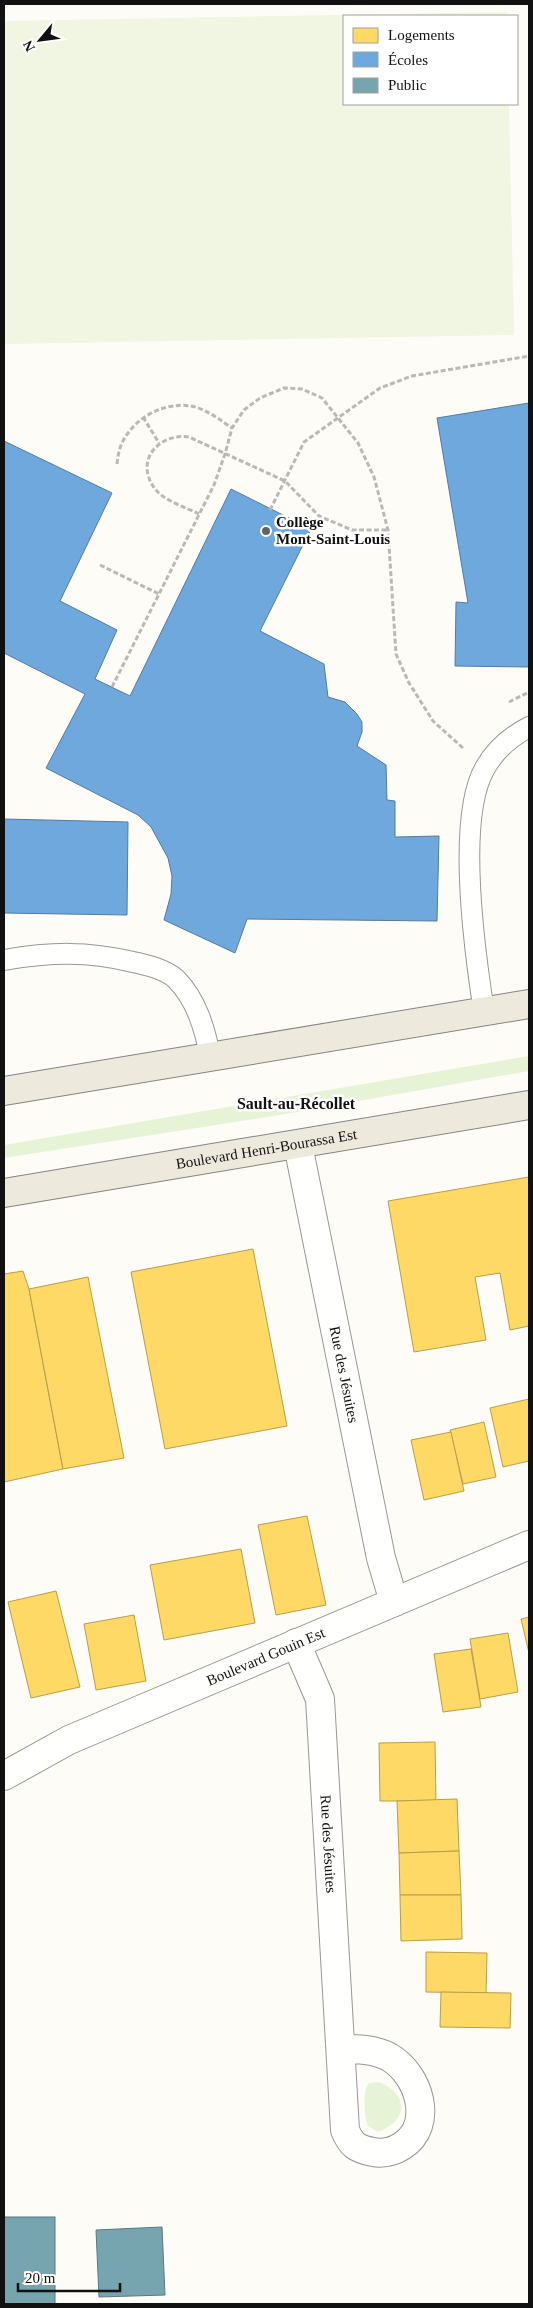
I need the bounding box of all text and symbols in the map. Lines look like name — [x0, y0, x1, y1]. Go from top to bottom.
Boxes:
north arrow — [15, 15, 65, 65]
legend — [343, 15, 518, 105]
text: Logements — [388, 27, 455, 43]
text: N — [20, 38, 38, 54]
text: Écoles — [388, 52, 428, 68]
text: Public — [388, 77, 427, 93]
place label: Collège Mont-Saint-Louis — [276, 514, 390, 547]
marker: Collège Mont-Saint-Louis — [260, 525, 272, 537]
district label: Sault-au-Récollet — [237, 1095, 356, 1112]
street label: Boulevard Henri-Bourassa Est — [175, 1126, 359, 1172]
street label: Rue des Jésuites — [327, 1325, 362, 1424]
street label: Boulevard Gouin Est — [204, 1624, 328, 1689]
street label: Rue des Jésuites — [318, 1794, 339, 1894]
scale bar — [18, 2260, 120, 2292]
text: 20 m — [25, 2270, 56, 2286]

